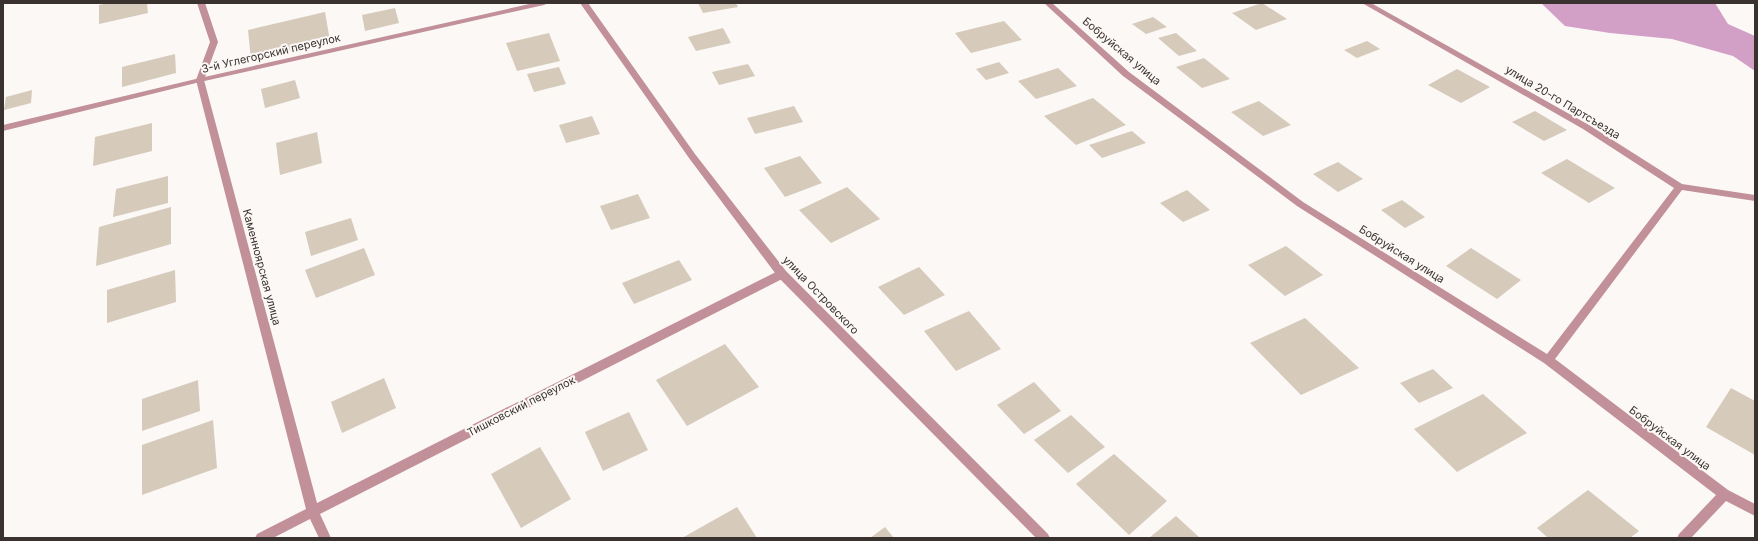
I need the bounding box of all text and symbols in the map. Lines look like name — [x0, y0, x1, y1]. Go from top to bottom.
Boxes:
street label: Бобруйская улица — [1080, 14, 1164, 88]
street label: 3-й Углегорский переулок — [200, 30, 342, 76]
street label: улица 20-го Партсъезда — [1503, 62, 1623, 142]
street label: Каменноярская улица — [240, 207, 284, 327]
street label: Бобруйская улица — [1357, 222, 1447, 286]
street label: улица Островского — [780, 253, 862, 337]
street label: Тишковский переулок — [465, 373, 577, 439]
street label: Бобруйская улица — [1627, 403, 1713, 473]

